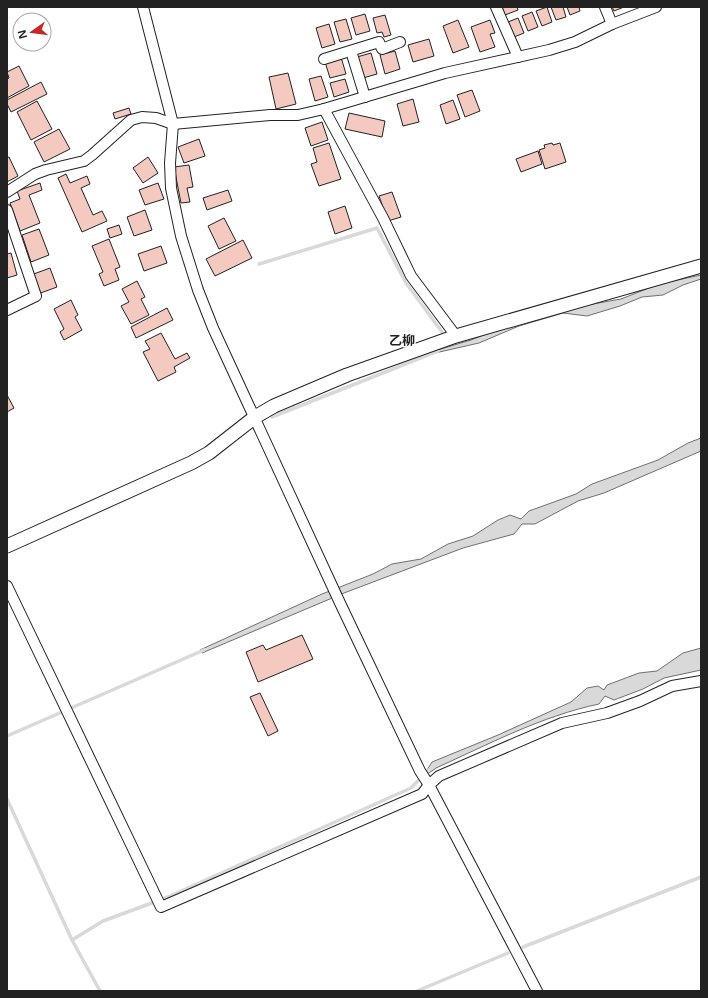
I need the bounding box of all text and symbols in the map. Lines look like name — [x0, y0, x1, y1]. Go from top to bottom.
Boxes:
north arrow — [12, 12, 52, 52]
text: N — [13, 28, 30, 41]
district label: 乙柳 — [389, 331, 415, 349]

